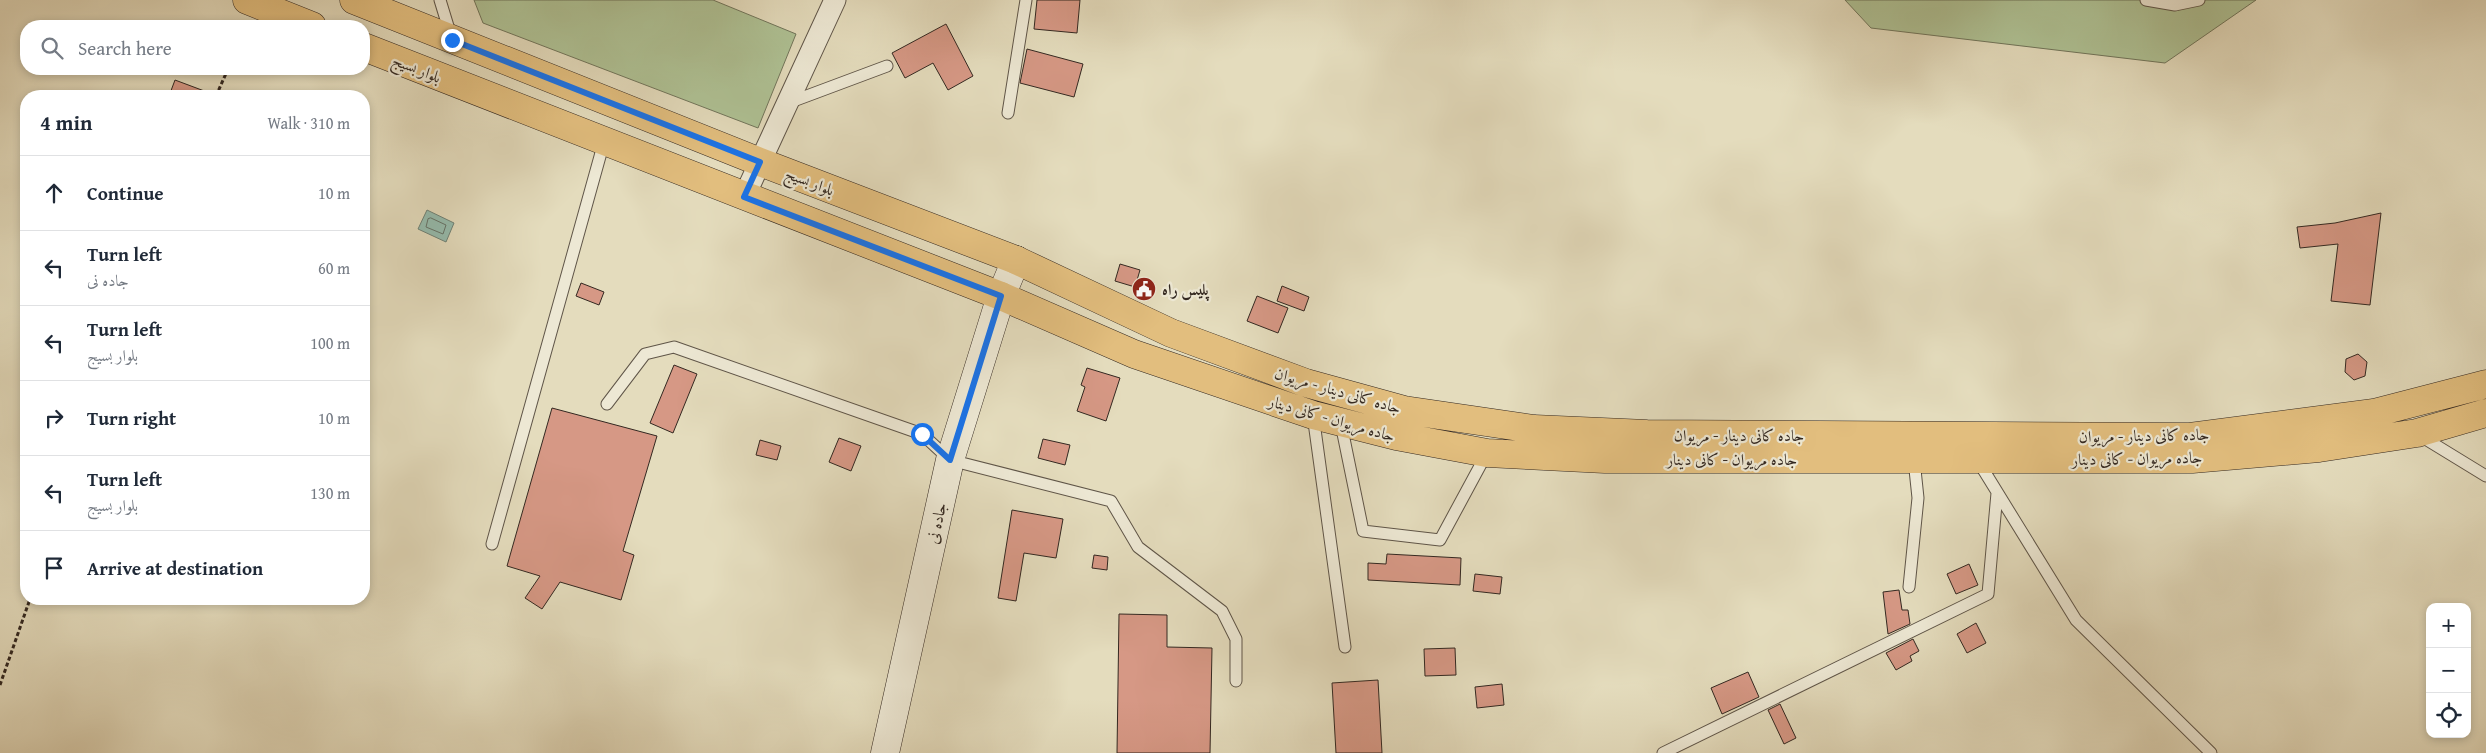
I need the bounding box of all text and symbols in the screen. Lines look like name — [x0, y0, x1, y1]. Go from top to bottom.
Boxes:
search box — [20, 20, 370, 75]
route end — [441, 29, 464, 52]
icon: search — [38, 34, 66, 62]
text: Search here — [78, 34, 172, 62]
street label: بلوار بسیج — [388, 47, 445, 91]
text: 4 min — [40, 107, 92, 138]
text: Walk · 310 m — [267, 111, 350, 135]
street label: بلوار بسیج — [781, 161, 838, 204]
icon: ahead — [40, 179, 68, 207]
text: Continue — [87, 179, 164, 207]
text: 10 m — [318, 181, 350, 205]
text: Turn left — [87, 240, 162, 268]
icon: left — [40, 254, 68, 282]
text: 60 m — [318, 256, 350, 280]
text: جاده نی — [87, 268, 129, 292]
public building icon: پلیس راه — [1131, 276, 1157, 302]
place label: پلیس راه — [1162, 277, 1210, 302]
text: Turn left — [87, 315, 162, 343]
icon: left — [40, 329, 68, 357]
text: 100 m — [310, 331, 350, 355]
text: بلوار بسیج — [87, 343, 138, 367]
street label: جاده کانی دینار - مریوان — [1272, 360, 1404, 420]
street label: جاده مریوان - کانی دینار — [1264, 388, 1398, 448]
icon: right — [40, 404, 68, 432]
text: Turn right — [87, 404, 176, 432]
text: 10 m — [318, 406, 350, 430]
street label: جاده کانی دینار - مریوان — [2079, 422, 2209, 448]
route start — [911, 423, 934, 446]
street label: جاده کانی دینار - مریوان — [1674, 423, 1804, 447]
street label: جاده مریوان - کانی دینار — [2070, 445, 2202, 471]
street label: جاده مریوان - کانی دینار — [1665, 447, 1797, 471]
text: Turn left — [87, 465, 162, 493]
icon: left — [40, 479, 68, 507]
text: 130 m — [310, 481, 350, 505]
text: بلوار بسیج — [87, 493, 138, 517]
street label: جاده نی — [920, 500, 952, 546]
icon: arrive — [40, 554, 68, 582]
text: Arrive at destination — [87, 554, 263, 582]
map controls — [2426, 603, 2471, 738]
button: + — [2426, 603, 2471, 648]
button: − — [2426, 648, 2471, 693]
button: locate — [2426, 693, 2471, 738]

